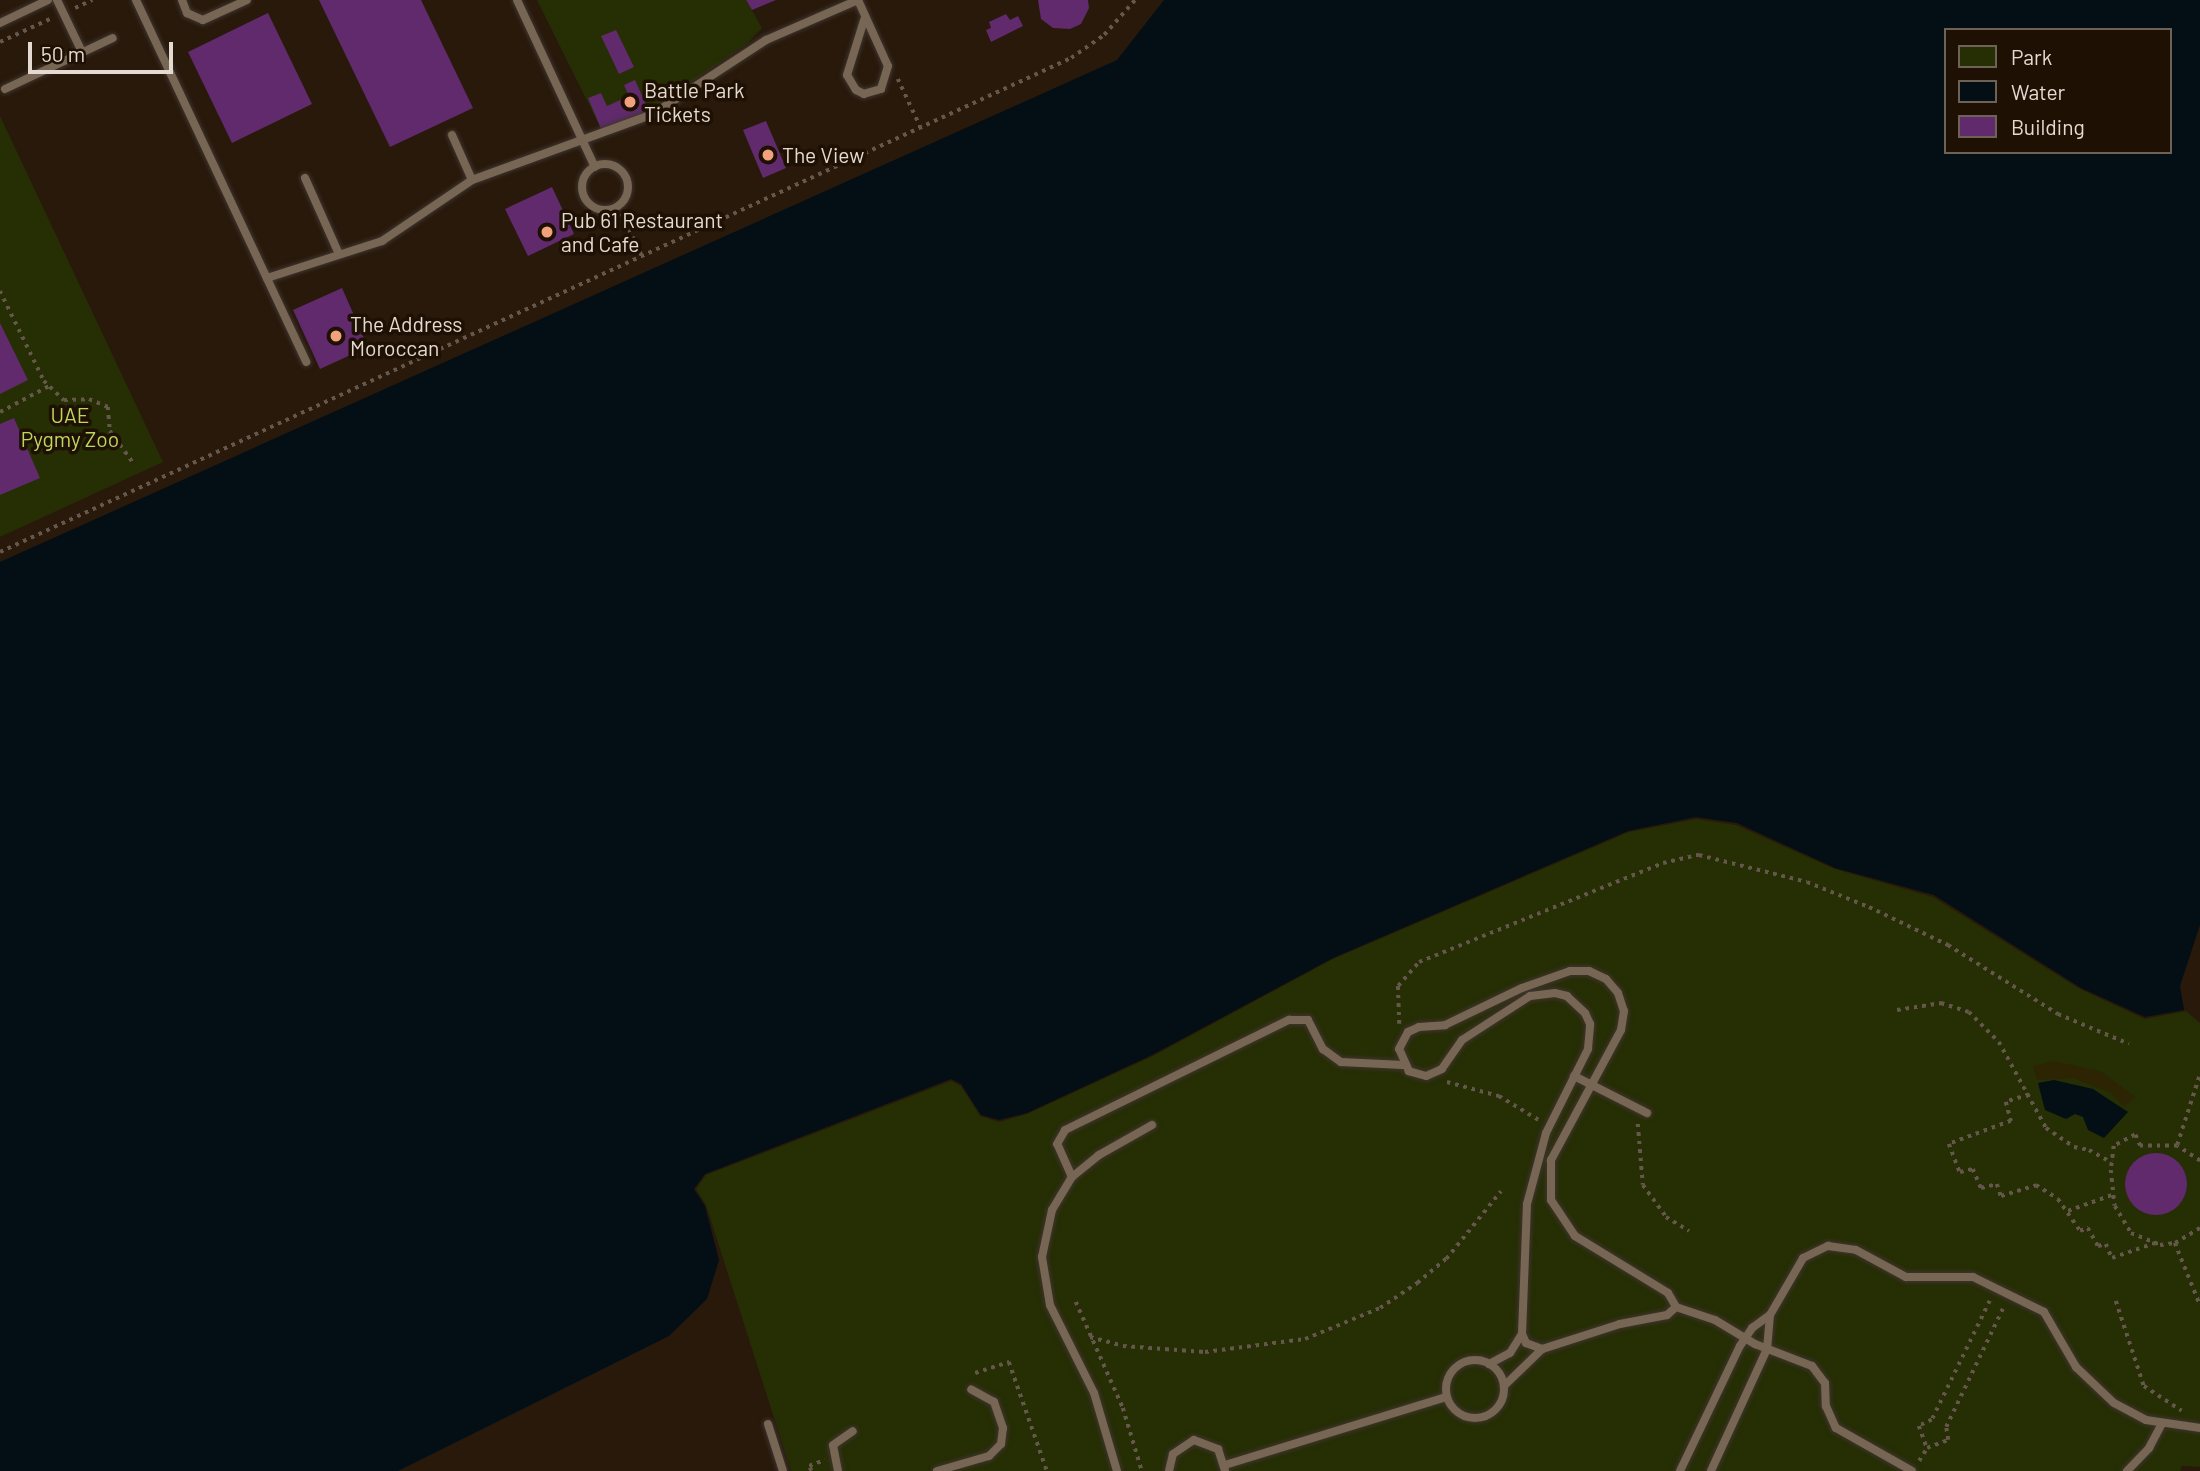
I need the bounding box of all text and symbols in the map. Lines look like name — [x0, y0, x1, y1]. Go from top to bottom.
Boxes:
scale bar — [32, 28, 177, 72]
legend — [1944, 28, 2172, 154]
text: 50 m — [41, 41, 85, 66]
text: Park — [2011, 44, 2052, 69]
place label: Battle Park Tickets — [644, 77, 744, 127]
text: Water — [2011, 79, 2065, 104]
marker: Battle Park Tickets — [622, 94, 638, 110]
text: Building — [2011, 114, 2085, 139]
place label: The View — [782, 142, 864, 168]
marker: The View — [760, 147, 776, 163]
place label: Pub 61 Restaurant and Cafe — [561, 207, 723, 257]
marker: Pub 61 Restaurant and Cafe — [539, 224, 555, 240]
place label: The Address Moroccan — [350, 311, 462, 361]
marker: The Address Moroccan — [328, 328, 344, 344]
park label: UAE Pygmy Zoo — [21, 402, 119, 452]

